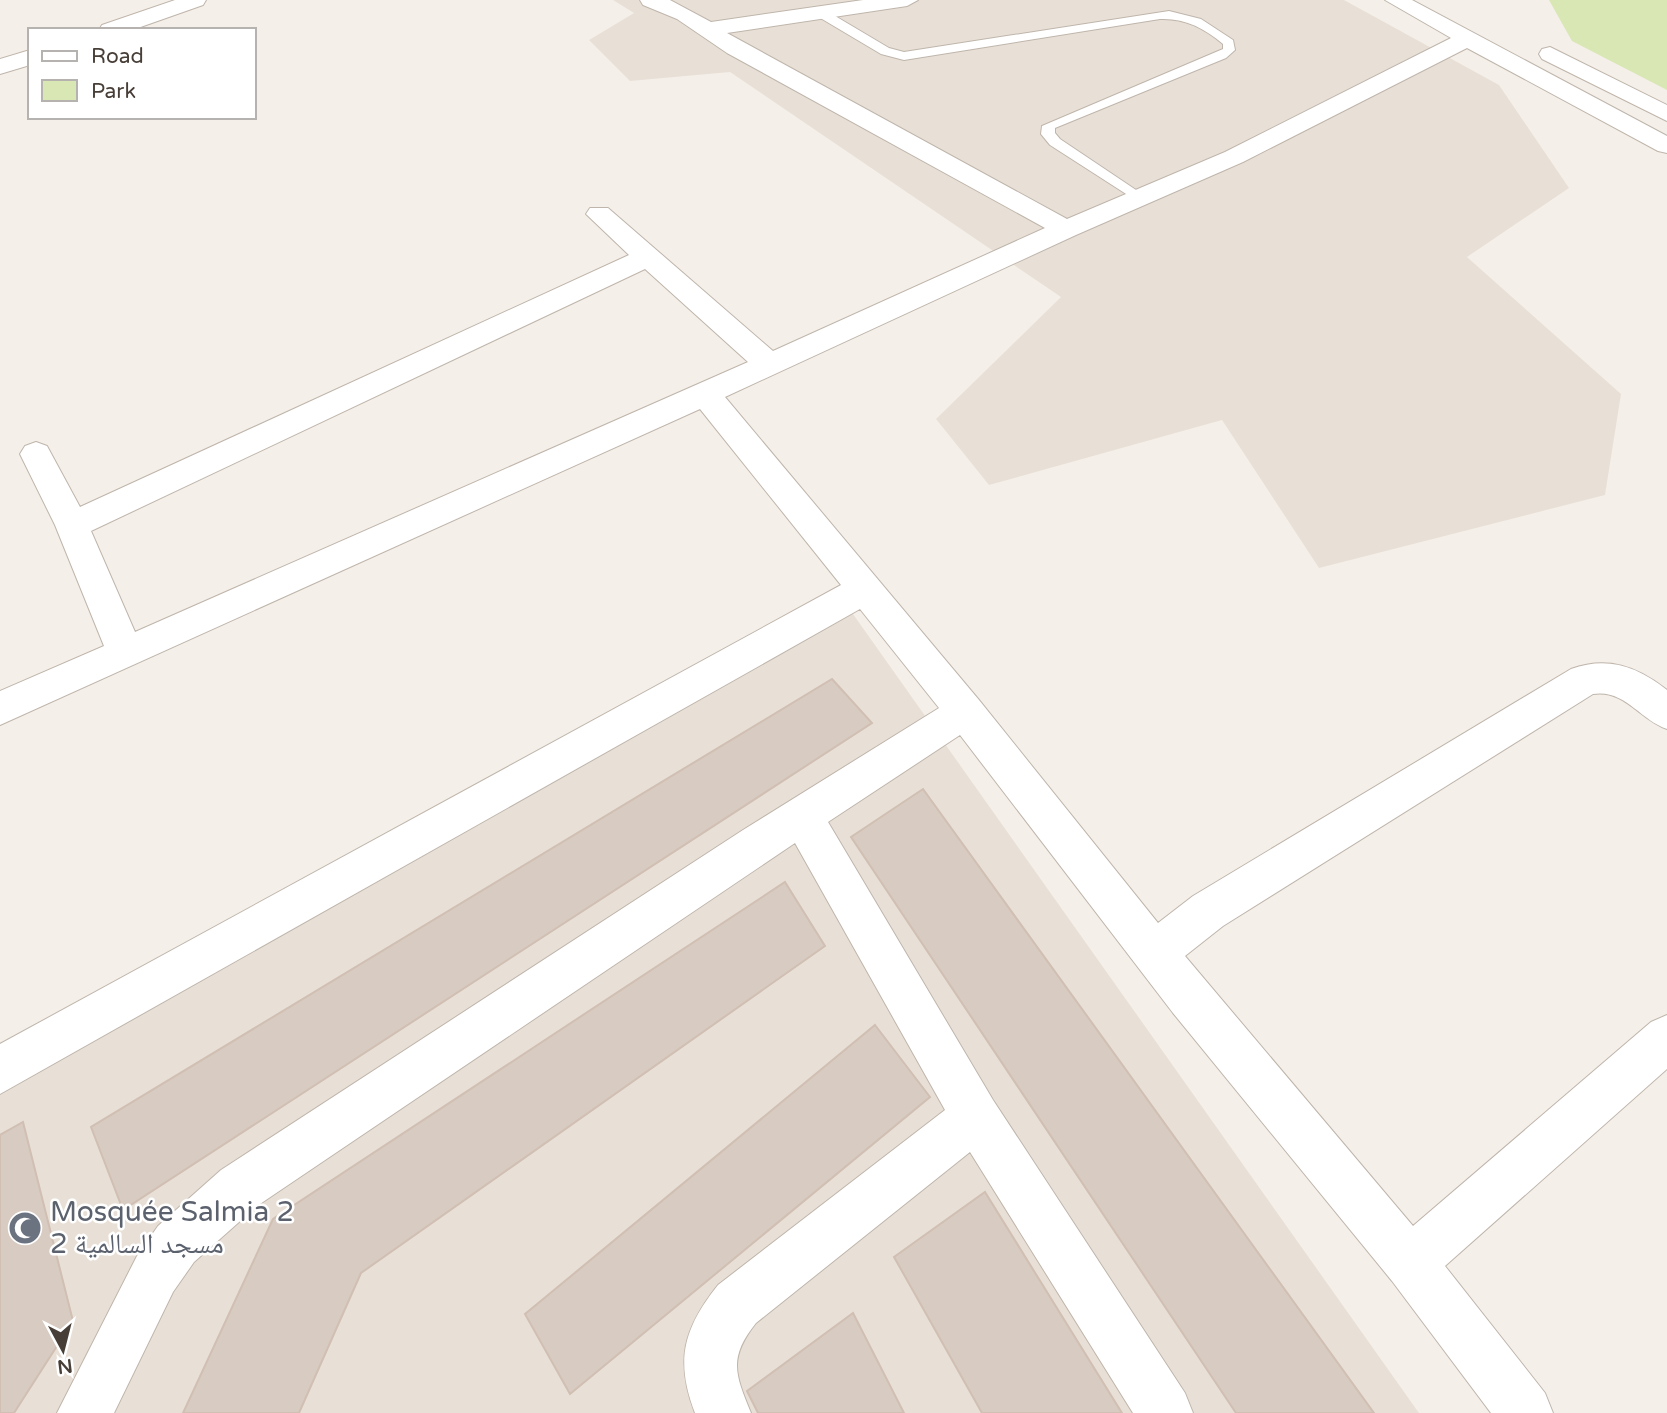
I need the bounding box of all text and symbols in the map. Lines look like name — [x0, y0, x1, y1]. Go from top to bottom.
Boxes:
legend — [28, 28, 256, 119]
text: Road — [91, 44, 144, 69]
text: Park — [91, 79, 136, 104]
place label: Mosquée Salmia 2 مسجد السالمية 2 — [50, 1195, 294, 1261]
mosque icon: Mosquée Salmia 2 مسجد السالمية 2 — [6, 1209, 44, 1247]
north arrow — [28, 1315, 98, 1385]
text: N — [56, 1354, 74, 1378]

